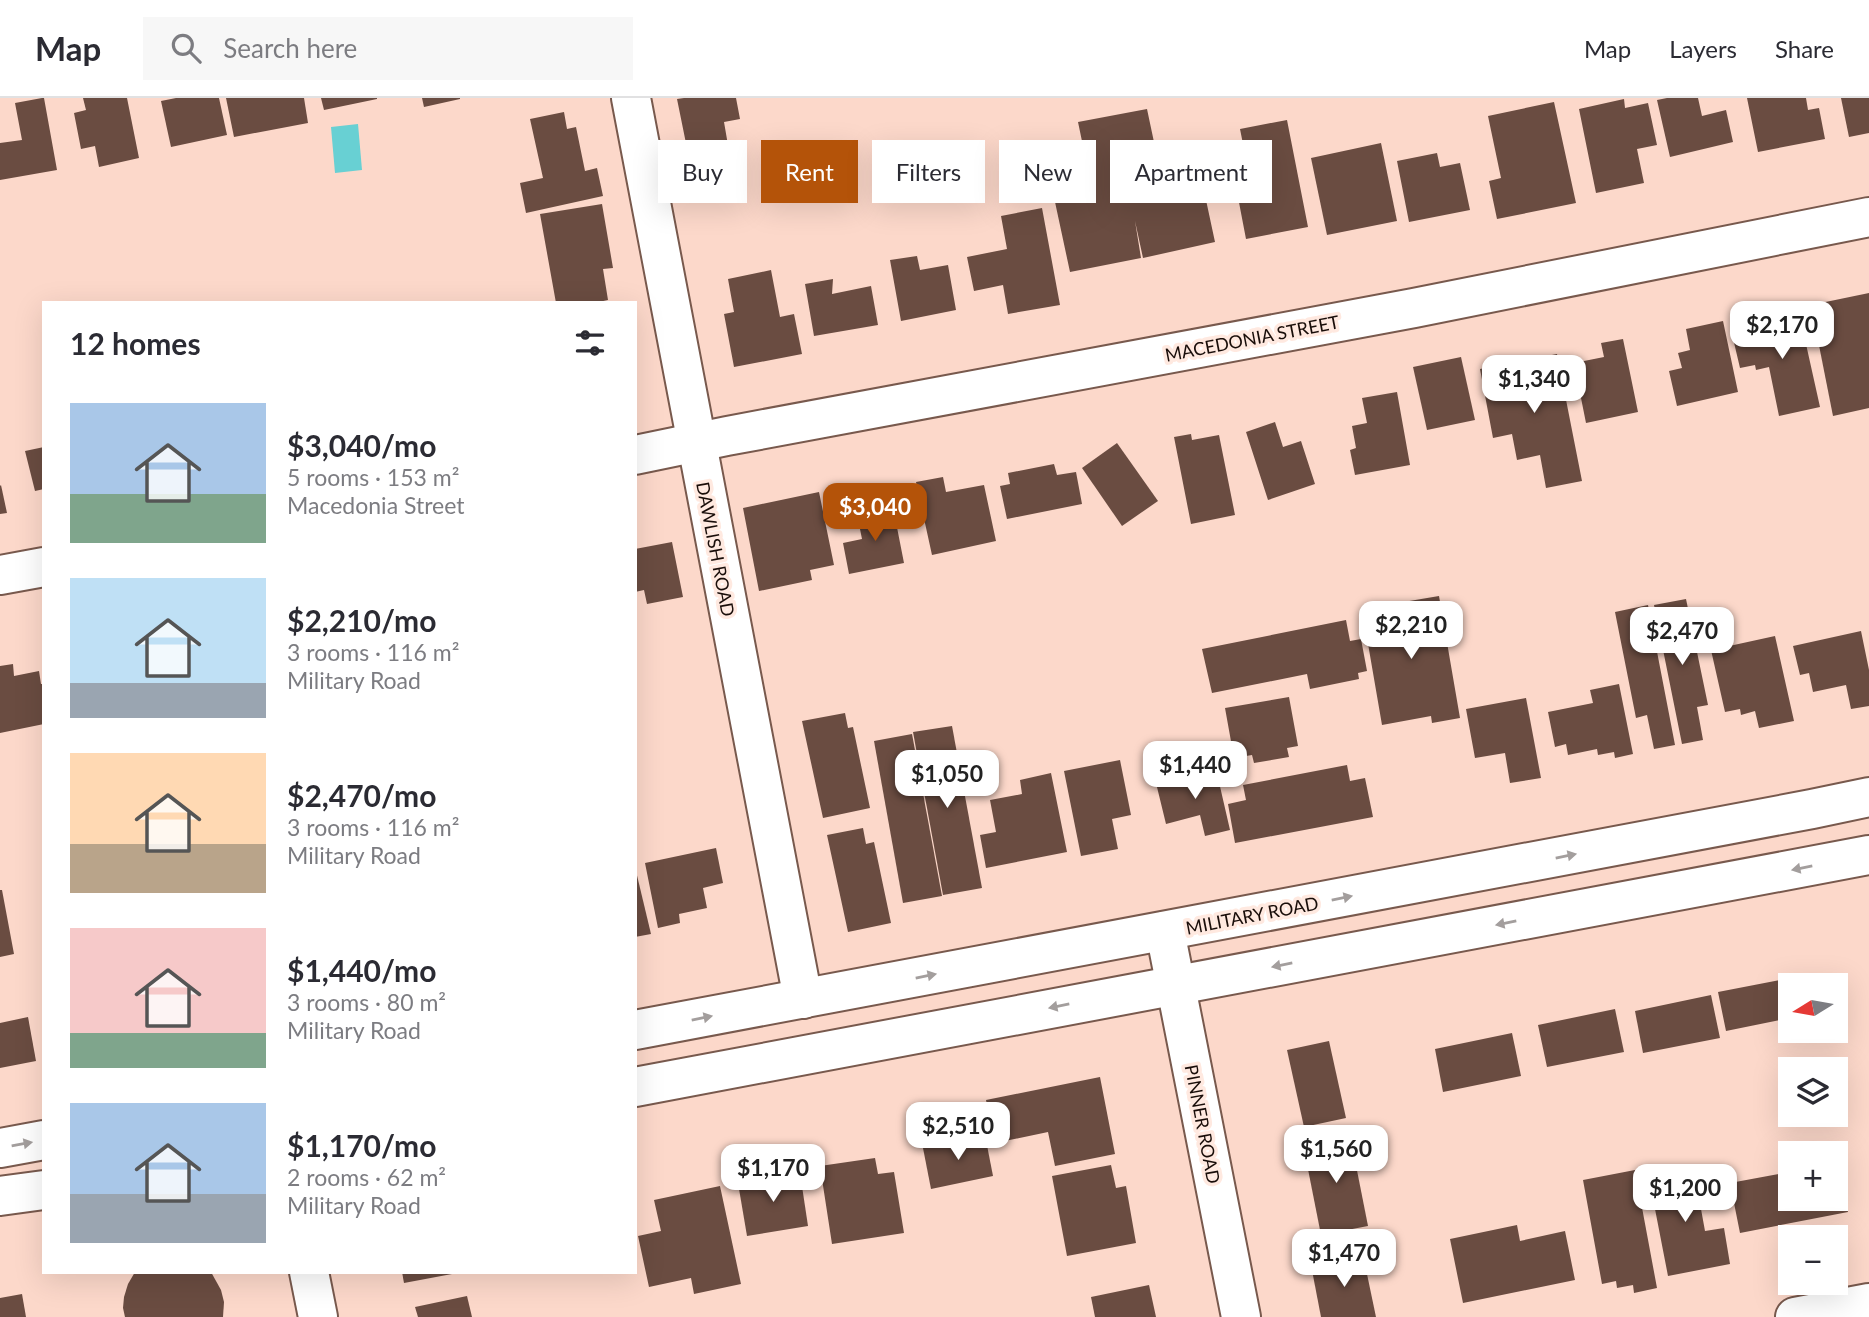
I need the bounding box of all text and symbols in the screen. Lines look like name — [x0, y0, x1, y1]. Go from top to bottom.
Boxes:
search box — [143, 17, 633, 80]
text: Map — [35, 28, 101, 68]
icon: search — [167, 29, 205, 67]
text: Search here — [223, 32, 357, 64]
text: Map — [1584, 34, 1631, 63]
text: Layers — [1669, 34, 1737, 63]
text: Share — [1775, 34, 1834, 63]
chip: Buy — [658, 140, 747, 203]
chip: Rent — [761, 140, 858, 203]
chip: Filters — [872, 140, 985, 203]
chip: New — [999, 140, 1096, 203]
chip: Apartment — [1110, 140, 1272, 203]
pin: $2,170 — [1725, 302, 1839, 361]
street label: MACEDONIA STREET — [1163, 310, 1341, 366]
text: $2,170 — [1746, 310, 1818, 338]
icon: filters — [571, 324, 609, 362]
text: 12 homes — [70, 325, 201, 361]
pin: $1,340 — [1477, 356, 1591, 415]
text: $1,340 — [1498, 364, 1570, 392]
text: $3,040/mo — [287, 427, 436, 463]
icon: home — [126, 431, 210, 515]
text: 5 rooms · 153 m² — [287, 463, 459, 491]
street label: DAWLISH ROAD — [692, 480, 740, 618]
pin: $3,040 — [818, 484, 932, 543]
text: Macedonia Street — [287, 491, 465, 519]
text: $3,040 — [839, 492, 911, 520]
text: $2,210/mo — [287, 602, 436, 638]
pin: $2,210 — [1354, 602, 1468, 661]
icon: home — [126, 606, 210, 690]
pin: $2,470 — [1625, 608, 1739, 667]
text: $2,210 — [1375, 610, 1447, 638]
text: $2,470 — [1646, 616, 1718, 644]
text: 3 rooms · 116 m² — [287, 638, 459, 666]
text: Military Road — [287, 666, 421, 694]
pin: $1,440 — [1138, 742, 1252, 801]
pin: $1,050 — [890, 750, 1004, 810]
text: $1,440 — [1159, 750, 1231, 778]
text: $1,050 — [911, 759, 983, 787]
text: $2,470/mo — [287, 777, 436, 813]
icon: home — [126, 781, 210, 865]
text: 3 rooms · 116 m² — [287, 813, 459, 841]
text: Military Road — [287, 841, 421, 869]
one-way arrow — [1555, 850, 1577, 861]
one-way arrow — [1791, 863, 1813, 874]
street label: MILITARY ROAD — [1184, 891, 1320, 939]
one-way arrow — [1331, 892, 1353, 903]
one-way arrow — [1495, 918, 1517, 929]
text: $1,440/mo — [287, 952, 436, 988]
icon: home — [126, 956, 210, 1040]
one-way arrow — [1271, 959, 1293, 970]
one-way arrow — [915, 970, 937, 981]
north arrow — [1778, 973, 1848, 1043]
map controls — [1778, 973, 1848, 1295]
text: 3 rooms · 80 m² — [287, 988, 446, 1016]
one-way arrow — [1048, 1001, 1070, 1012]
one-way arrow — [691, 1012, 713, 1023]
text: Military Road — [287, 1016, 421, 1044]
button: layers — [1778, 1057, 1848, 1127]
street label: PINNER ROAD — [1181, 1063, 1225, 1185]
pin: $2,510 — [901, 1102, 1015, 1162]
text: $2,510 — [922, 1111, 994, 1139]
pin: $1,560 — [1279, 1126, 1393, 1185]
text: $1,170/mo — [287, 1127, 436, 1163]
icon: home — [126, 1131, 210, 1215]
text: $1,560 — [1300, 1134, 1372, 1162]
one-way arrow — [11, 1138, 33, 1149]
button: + — [1778, 1141, 1848, 1211]
pin: $1,170 — [716, 1144, 830, 1204]
text: $1,170 — [737, 1153, 809, 1181]
text: 2 rooms · 62 m² — [287, 1163, 446, 1191]
pin: $1,200 — [1628, 1164, 1742, 1224]
text: $1,200 — [1649, 1173, 1721, 1201]
text: Military Road — [287, 1191, 421, 1219]
button: − — [1778, 1225, 1848, 1295]
pin: $1,470 — [1287, 1230, 1401, 1289]
text: $1,470 — [1308, 1238, 1380, 1266]

